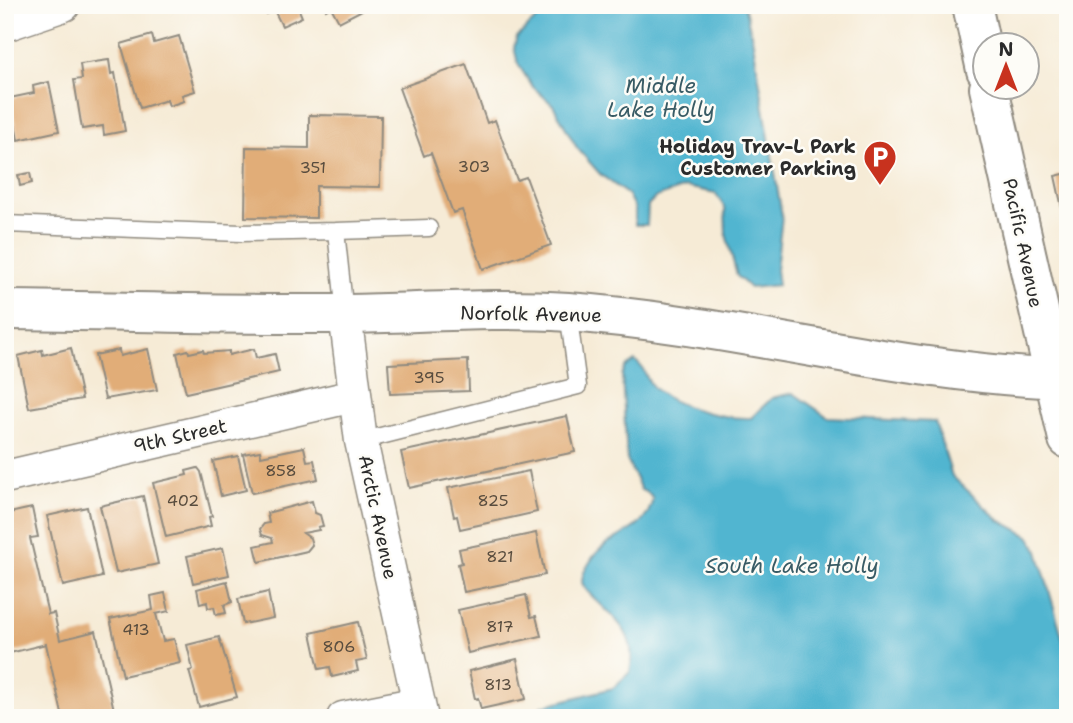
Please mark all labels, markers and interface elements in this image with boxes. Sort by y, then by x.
north arrow [972,32,1042,102]
text: N [998,37,1014,62]
water label: Middle Lake Holly [607,72,715,124]
place label: Holiday Trav-L Park Customer Parking [659,134,856,181]
parking icon: Holiday Trav-L Park Customer Parking [861,138,899,187]
house number: 303 [458,156,490,177]
house number: 351 [300,157,326,178]
street label: Pacific Avenue [997,176,1049,310]
street label: Norfolk Avenue [460,300,602,328]
house number: 395 [413,367,445,388]
street label: 9th Street [131,413,229,459]
street label: Arctic Avenue [353,453,403,581]
house number: 858 [265,460,297,481]
house number: 402 [167,490,199,511]
house number: 825 [478,490,508,511]
house number: 821 [486,546,514,567]
water label: South Lake Holly [705,552,879,580]
house number: 817 [486,616,514,637]
house number: 413 [122,619,150,640]
house number: 806 [323,636,355,657]
house number: 813 [484,674,512,695]

